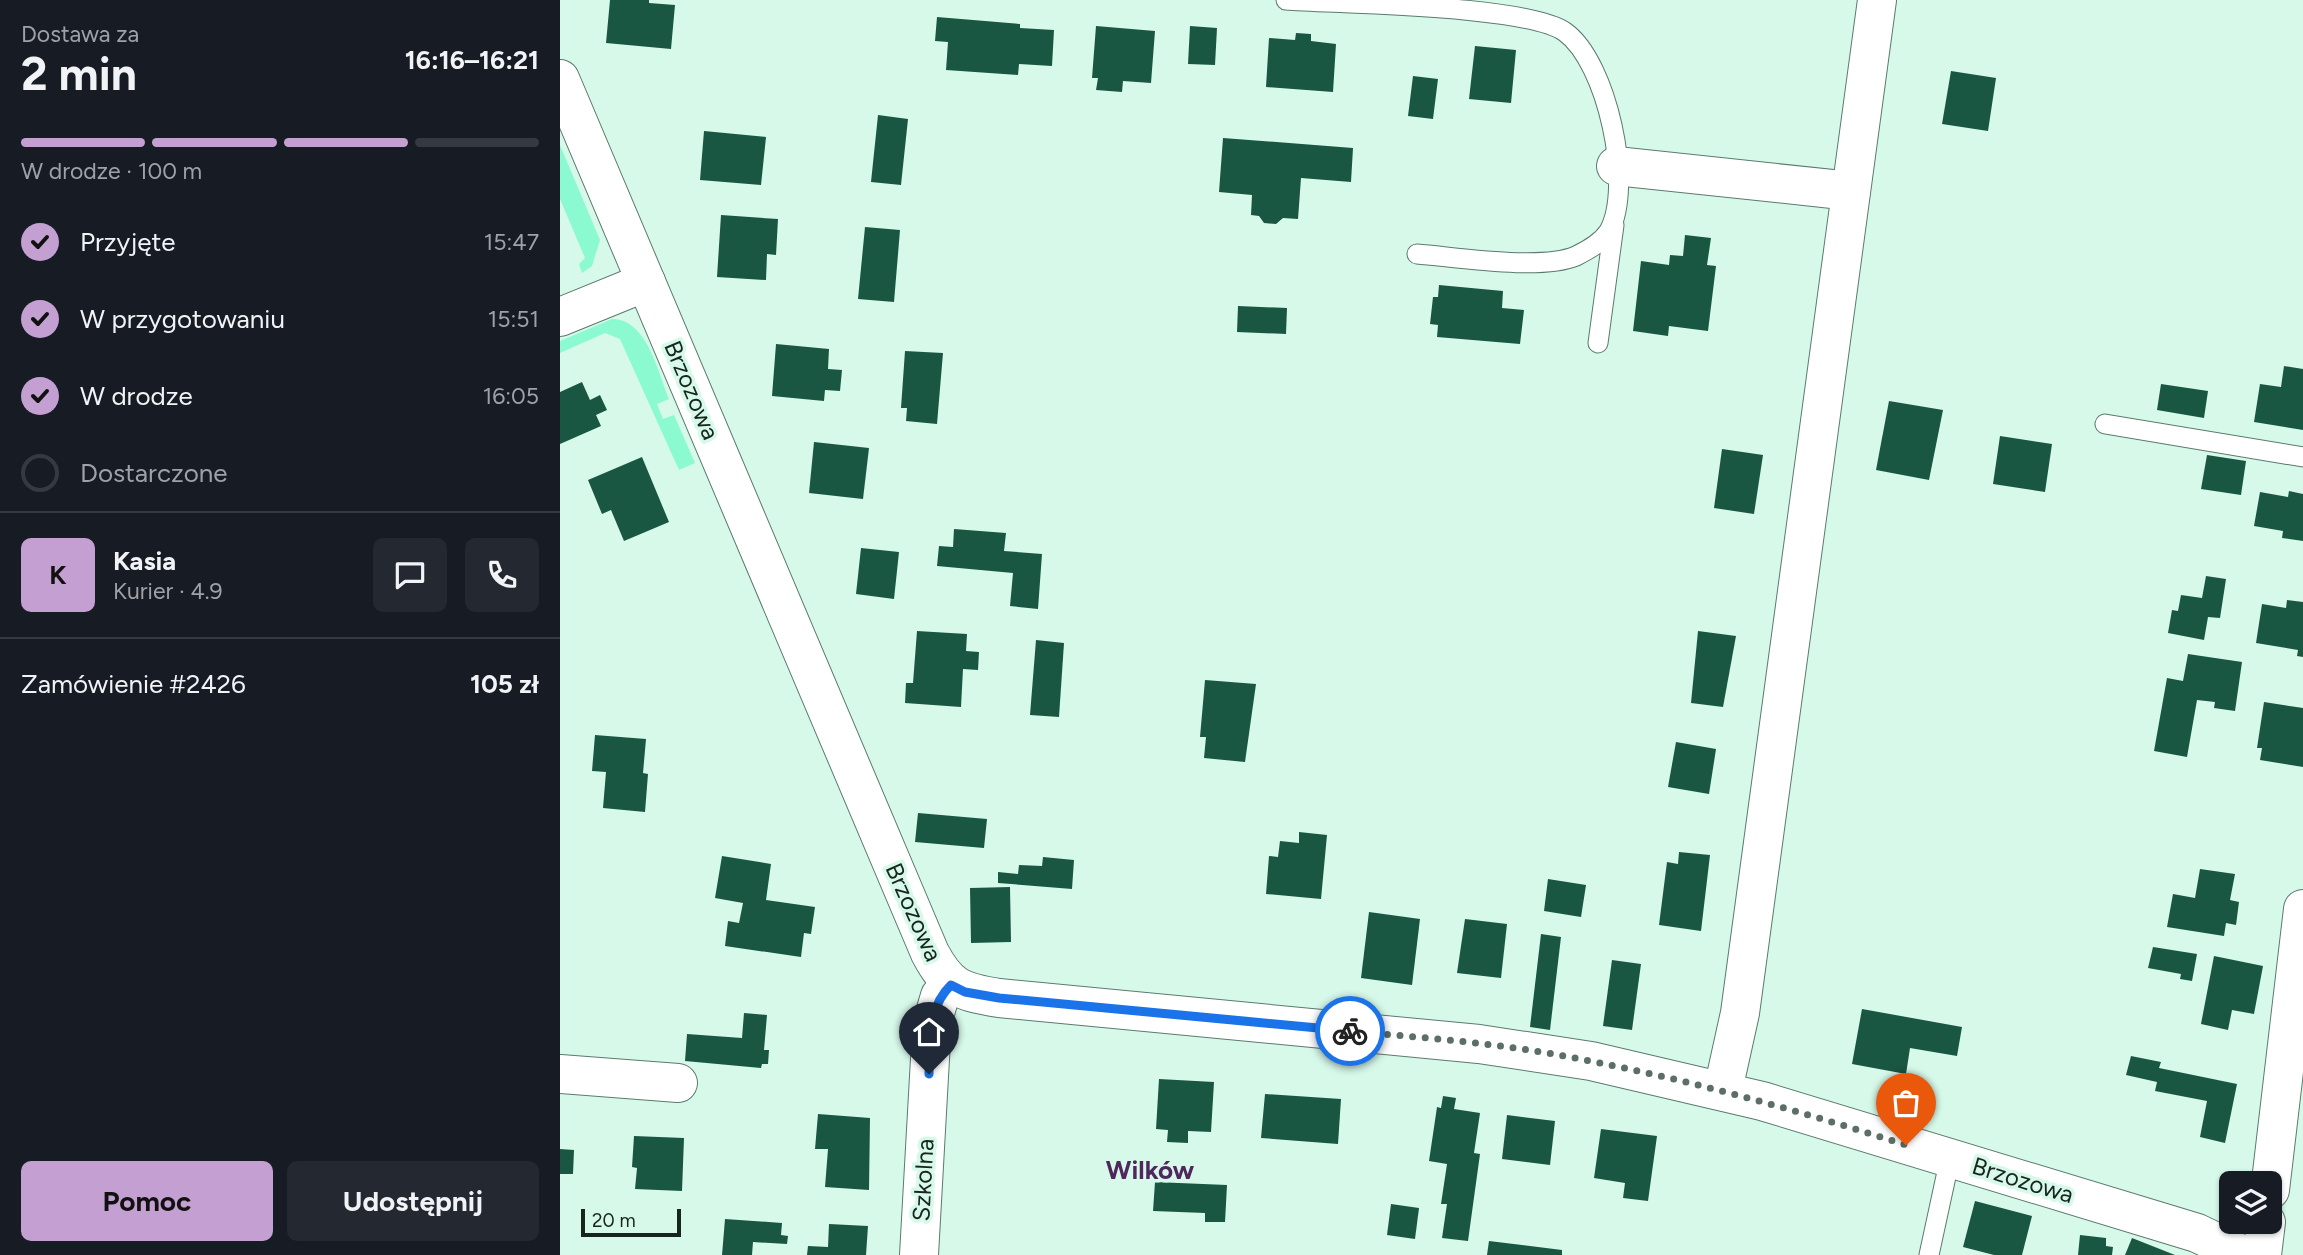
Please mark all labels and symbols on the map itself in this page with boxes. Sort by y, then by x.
street label: Brzozowa [658,336,726,444]
street label: Brzozowa [879,858,949,966]
courier [1315,996,1385,1066]
pin [899,1002,959,1074]
pin [1876,1073,1936,1145]
street label: Szkolna [906,1138,940,1222]
street label: Brzozowa [1969,1151,2077,1209]
district label: Wilków [1106,1154,1194,1186]
scale bar [581,1206,681,1238]

